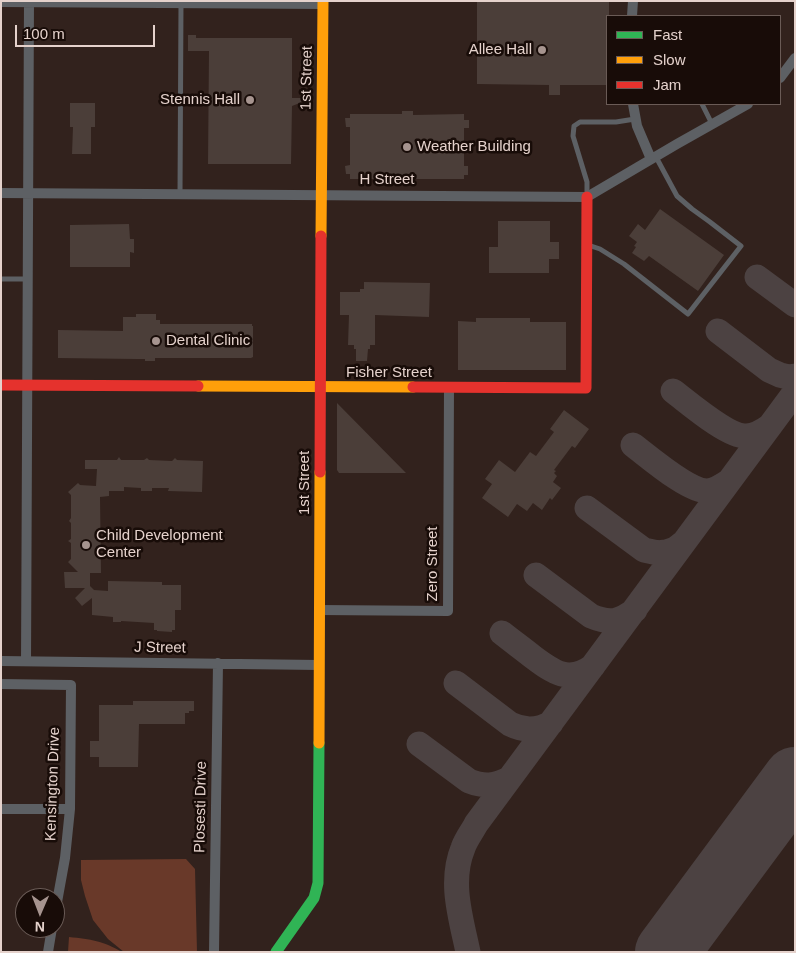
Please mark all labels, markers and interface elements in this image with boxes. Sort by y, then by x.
scale bar [18,15,158,47]
legend [606,15,781,105]
text: 100 m [23,25,65,42]
text: Fast [653,26,682,43]
place label: Allee Hall [469,41,532,59]
marker: Allee Hall [536,44,548,56]
street label: 1st Street [297,46,317,110]
text: Slow [653,51,686,68]
text: Jam [653,76,681,93]
place label: Stennis Hall [160,91,240,109]
marker: Stennis Hall [244,94,256,106]
place label: Weather Building [417,138,531,156]
marker: Weather Building [401,141,413,153]
street label: H Street [359,171,415,189]
place label: Dental Clinic [166,332,250,350]
marker: Dental Clinic [150,335,162,347]
street label: Fisher Street [346,364,432,382]
street label: 1st Street [296,451,314,515]
street label: Zero Street [424,526,442,602]
place label: Child Development Center [96,527,223,562]
marker: Child Development Center [80,539,92,551]
street label: J Street [134,639,186,657]
street label: Kensington Drive [42,727,64,841]
street label: Plosesti Drive [191,761,211,853]
north arrow [15,888,65,938]
text: N [35,919,45,935]

